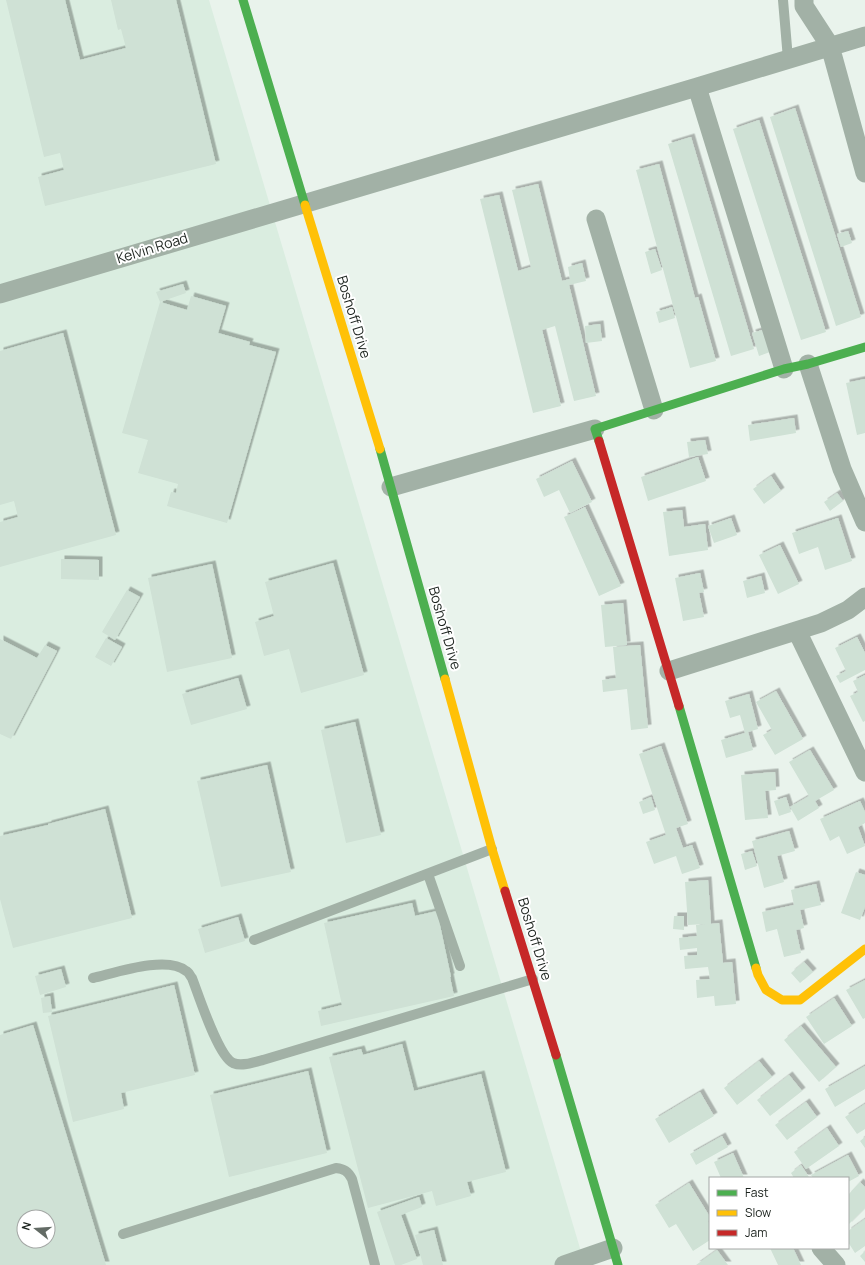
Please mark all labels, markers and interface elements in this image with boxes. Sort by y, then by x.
street label: Kelvin Road [114,228,190,267]
street label: Boshoff Drive [333,273,376,361]
street label: Boshoff Drive [425,584,466,672]
street label: Boshoff Drive [514,895,557,983]
legend [709,1177,849,1249]
text: Fast [745,1184,769,1201]
text: Slow [745,1204,771,1221]
north arrow [16,1209,56,1249]
text: N [18,1220,34,1232]
text: Jam [745,1224,767,1241]

